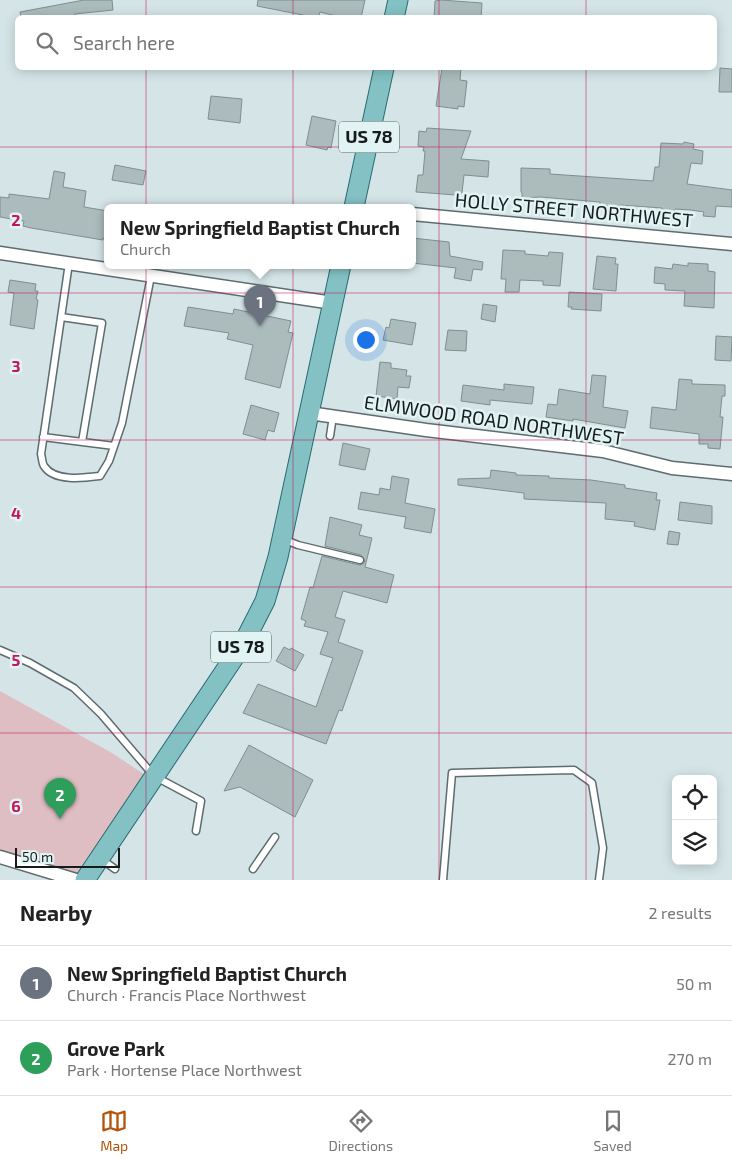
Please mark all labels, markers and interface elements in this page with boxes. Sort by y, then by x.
search box [15,15,717,70]
icon: search [33,29,61,57]
text: Search here [73,31,175,54]
road number: US 78 [339,121,399,152]
street label: HOLLY STREET NORTHWEST [454,188,694,231]
popup [104,204,416,269]
text: 2 [11,210,21,229]
text: New Springfield Baptist Church [120,216,400,239]
text: Church [120,239,171,258]
pin: 1 [244,285,276,326]
your location [353,327,379,353]
text: 3 [11,356,21,375]
street label: ELMWOOD ROAD NORTHWEST [363,390,625,449]
text: 4 [11,503,21,522]
road number: US 78 [211,632,271,662]
text: 5 [12,650,21,669]
map controls [672,775,717,865]
button: locate [672,775,717,820]
pin: 2 [44,778,76,819]
text: 6 [11,796,21,815]
button: layers [672,820,717,865]
scale bar [15,845,120,868]
text: 50 m [22,848,53,865]
text: Nearby [20,900,92,925]
text: 2 results [649,903,712,922]
text: New Springfield Baptist Church [67,962,347,985]
text: 1 [33,974,39,993]
text: 50 m [676,974,712,993]
text: Church · Francis Place Northwest [67,985,306,1004]
text: Grove Park [67,1037,165,1060]
text: 2 [31,1049,41,1068]
text: 270 m [668,1049,712,1068]
text: Park · Hortense Place Northwest [67,1060,302,1079]
tab: Map [100,1107,128,1154]
tab: Directions [329,1107,393,1154]
tab: Saved [593,1107,632,1154]

